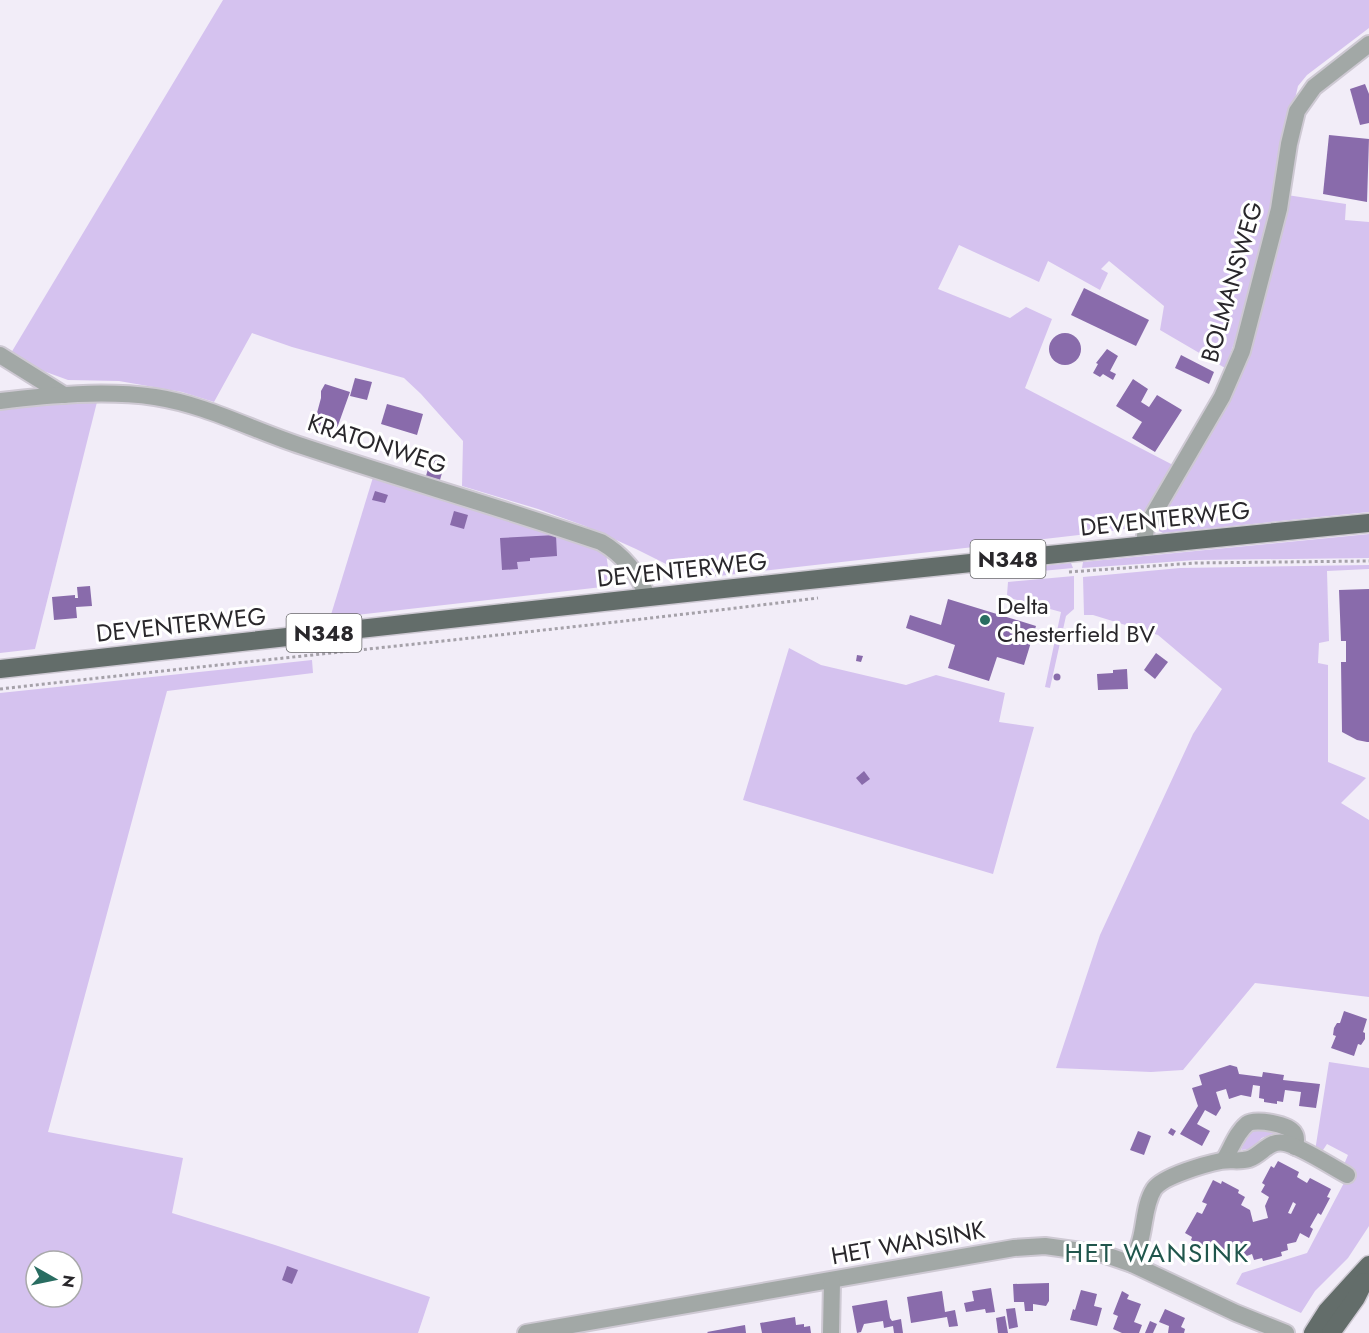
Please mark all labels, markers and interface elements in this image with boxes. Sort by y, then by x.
street label: BOLMANSWEG [1192,197,1271,366]
street label: KRATONWEG [303,405,451,482]
street label: DEVENTERWEG [1078,492,1252,545]
road number: N348 [970,540,1046,578]
street label: DEVENTERWEG [595,543,769,596]
place label: Delta Chesterfield BV [997,588,1155,651]
street label: DEVENTERWEG [94,598,268,651]
marker: Delta Chesterfield BV [978,613,992,627]
road number: N348 [286,614,362,652]
street label: HET WANSINK [828,1212,988,1273]
district label: HET WANSINK [1064,1234,1250,1272]
north arrow [24,1249,84,1309]
text: N [56,1273,81,1289]

